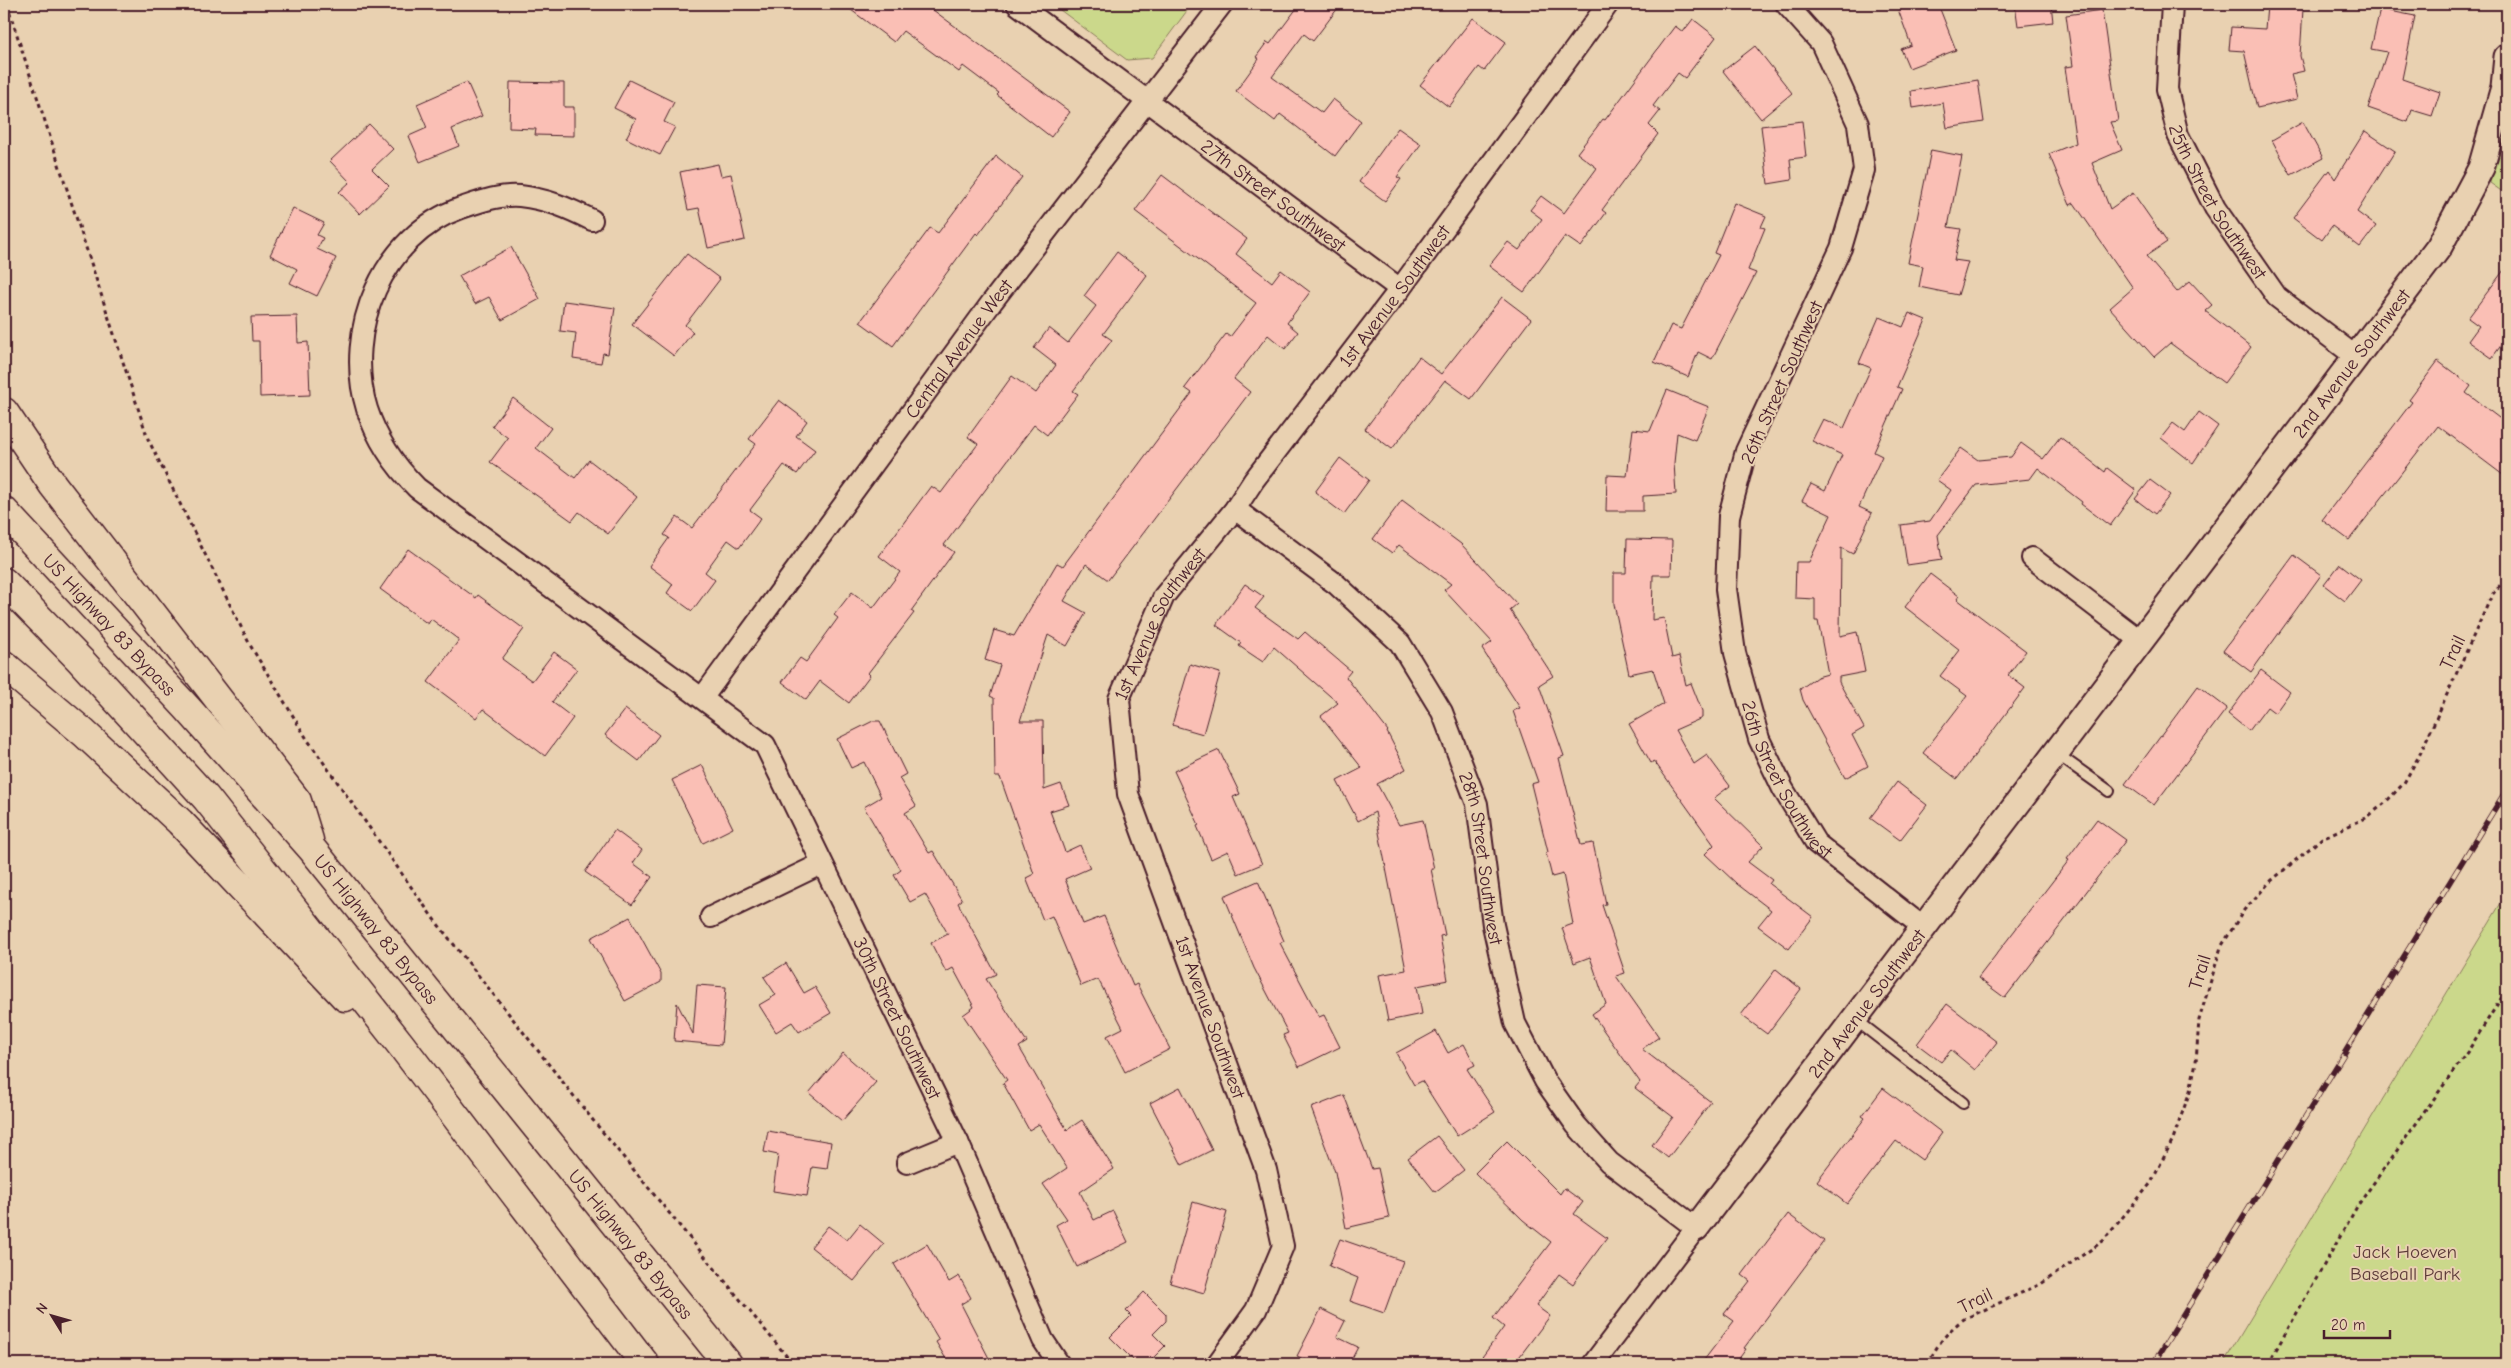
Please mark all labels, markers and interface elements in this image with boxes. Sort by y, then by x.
street label: 25th Street Southwest [2164,123,2271,284]
street label: 27th Street Southwest [1196,135,1350,257]
street label: 1st Avenue Southwest [1335,220,1455,371]
street label: Central Avenue West [901,275,1018,423]
street label: 2nd Avenue Southwest [2288,284,2416,442]
street label: 26th Street Southwest [1736,297,1828,467]
street label: 1st Avenue Southwest [1110,543,1211,703]
street label: US Highway 83 Bypass [37,550,180,701]
street label: Trail [2435,632,2470,673]
street label: 26th Street Southwest [1737,698,1837,864]
street label: 28th Street Southwest [1454,769,1507,947]
street label: US Highway 83 Bypass [309,850,443,1009]
street label: 2nd Avenue Southwest [1804,925,1931,1083]
street label: 1st Avenue Southwest [1170,933,1250,1102]
street label: 30th Street Southwest [848,934,946,1103]
street label: Trail [2184,952,2216,992]
street label: US Highway 83 Bypass [563,1165,697,1324]
park label: Jack Hoeven Baseball Park [2350,1241,2461,1285]
street label: Trail [1955,1283,1996,1319]
north arrow [28,1290,78,1340]
text: N [32,1300,52,1317]
scale bar [2324,1308,2390,1340]
text: 20 m [2331,1316,2365,1334]

